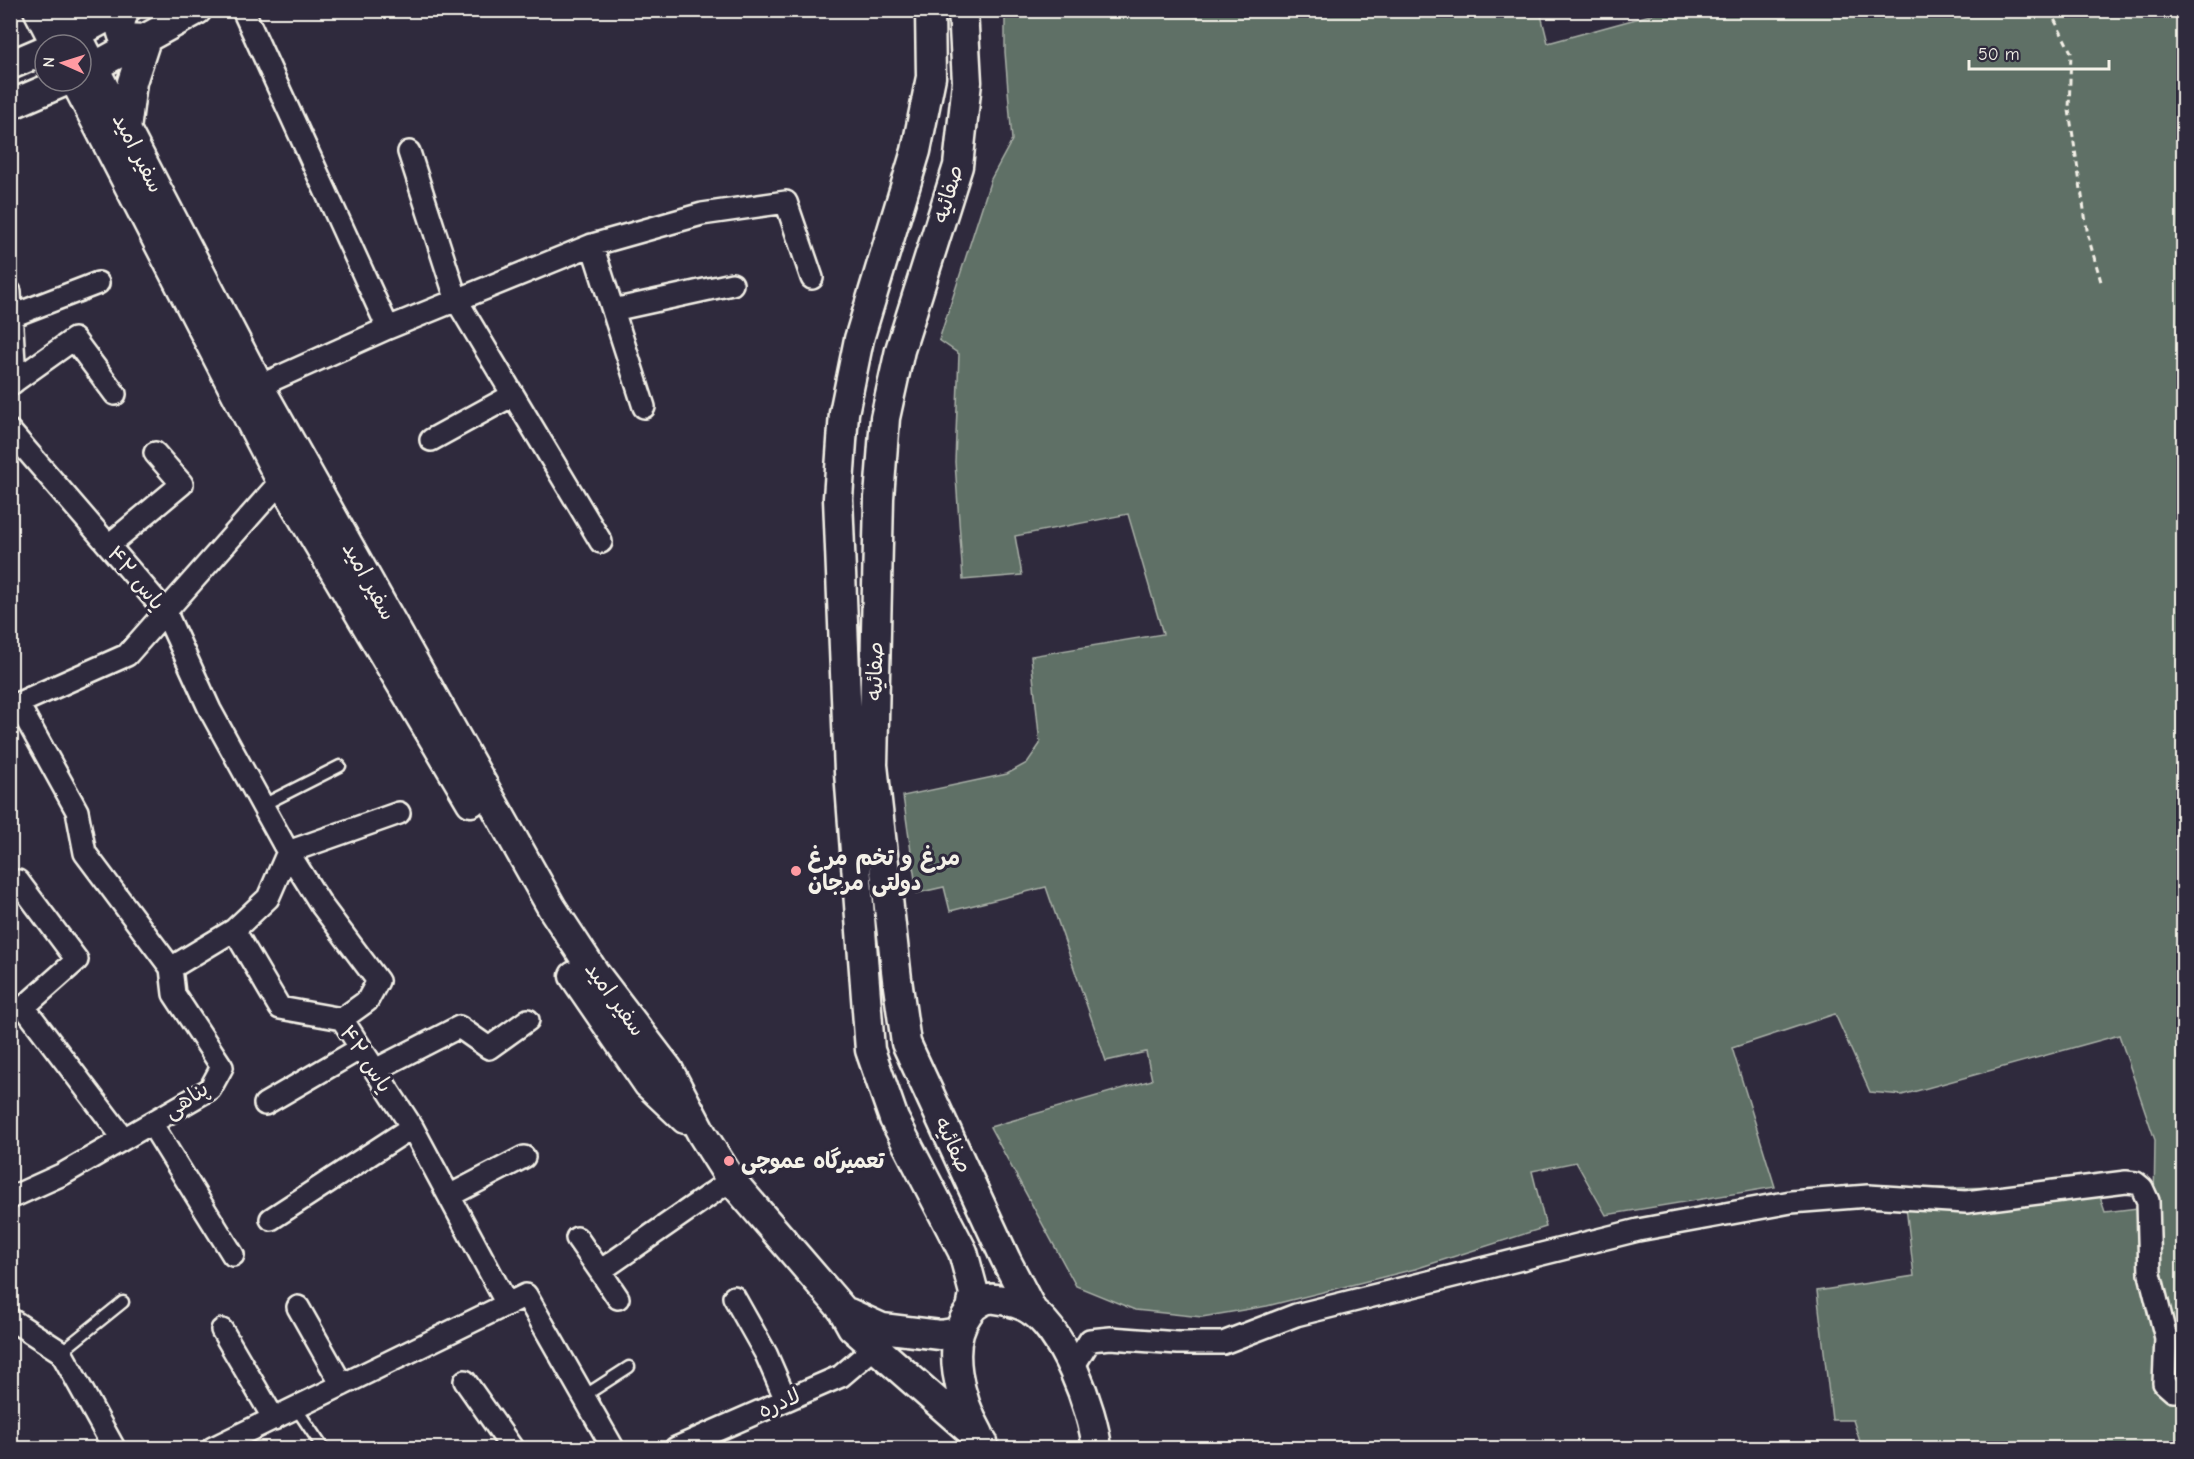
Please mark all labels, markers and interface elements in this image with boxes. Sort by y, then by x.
north arrow [33,33,93,93]
scale bar [1969,33,2108,71]
text: 50 m [1978,44,2020,65]
text: N [40,57,58,68]
street label: سفیر امید [107,109,169,197]
street label: صفائیه [927,162,969,226]
street label: سفیر امید [337,537,401,625]
street label: یاس ۴۲ [102,541,170,615]
street label: صفائیه [861,641,889,701]
place label: مرغ و تخم مرغ دولتی مرجان [808,845,960,897]
marker: مرغ و تخم مرغ دولتی مرجان [789,864,803,878]
street label: سفیر امید [579,957,651,1041]
street label: یاس ۴۲ [334,1020,398,1098]
street label: پناهی [159,1076,214,1125]
street label: صفائیه [929,1113,977,1177]
place label: تعمیرگاه عموچی [741,1147,885,1175]
marker: تعمیرگاه عموچی [722,1154,736,1168]
street label: لادره [754,1382,804,1424]

